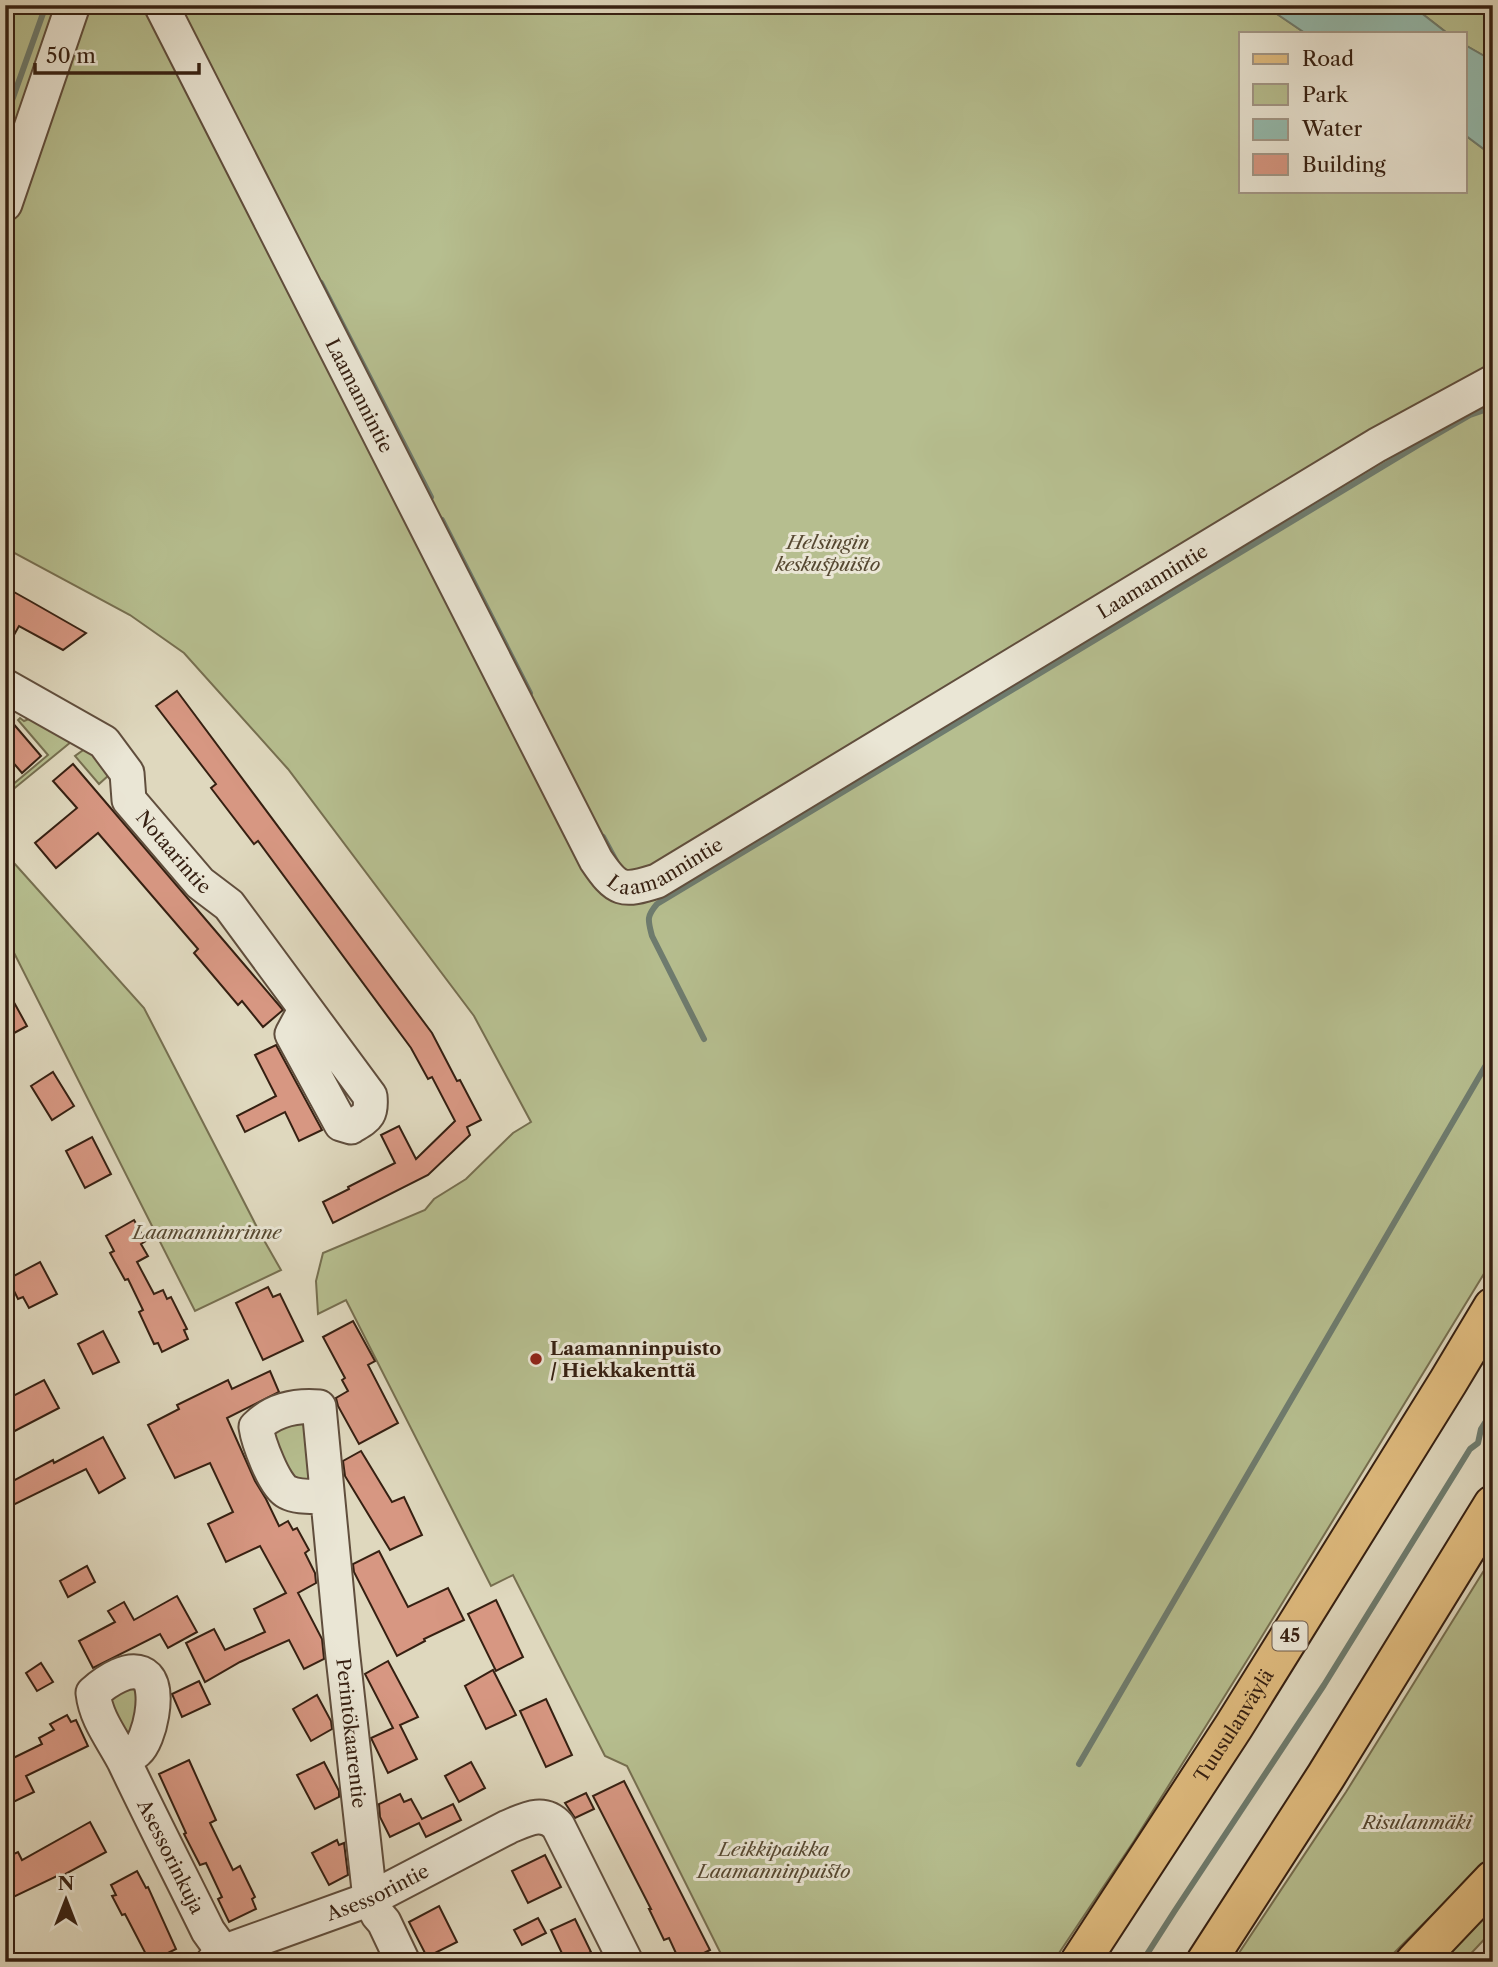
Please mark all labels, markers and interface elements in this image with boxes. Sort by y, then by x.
scale bar [35,32,200,76]
legend [1239,32,1466,192]
text: 50 m [46,43,96,68]
text: Road [1302,46,1354,71]
text: Park [1302,82,1348,107]
text: Water [1301,116,1362,141]
text: Building [1302,152,1387,177]
street label: Laamannintie [321,335,398,456]
park label: Helsingin keskuspuisto [775,531,880,576]
street label: Laamannintie [1093,539,1212,624]
street label: Notaarintie [131,806,215,899]
street label: Laamannintie [603,833,727,900]
park label: Laamanninrinne [131,1221,282,1244]
place label: Laamanninpuisto / Hiekkakenttä [550,1337,721,1382]
marker: Laamanninpuisto / Hiekkakenttä [528,1351,544,1367]
road number: 45 [1272,1622,1308,1651]
street label: Perintökaarentie [331,1657,371,1809]
street label: Tuusulanväylä [1189,1665,1279,1787]
street label: Asessorinkuja [132,1795,209,1918]
park label: Risulanmäki [1360,1811,1473,1834]
park label: Leikkipaikka Laamanninpuisto [695,1838,851,1883]
street label: Asessorintie [323,1859,433,1926]
north arrow [32,1866,102,1936]
text: N [58,1872,74,1895]

